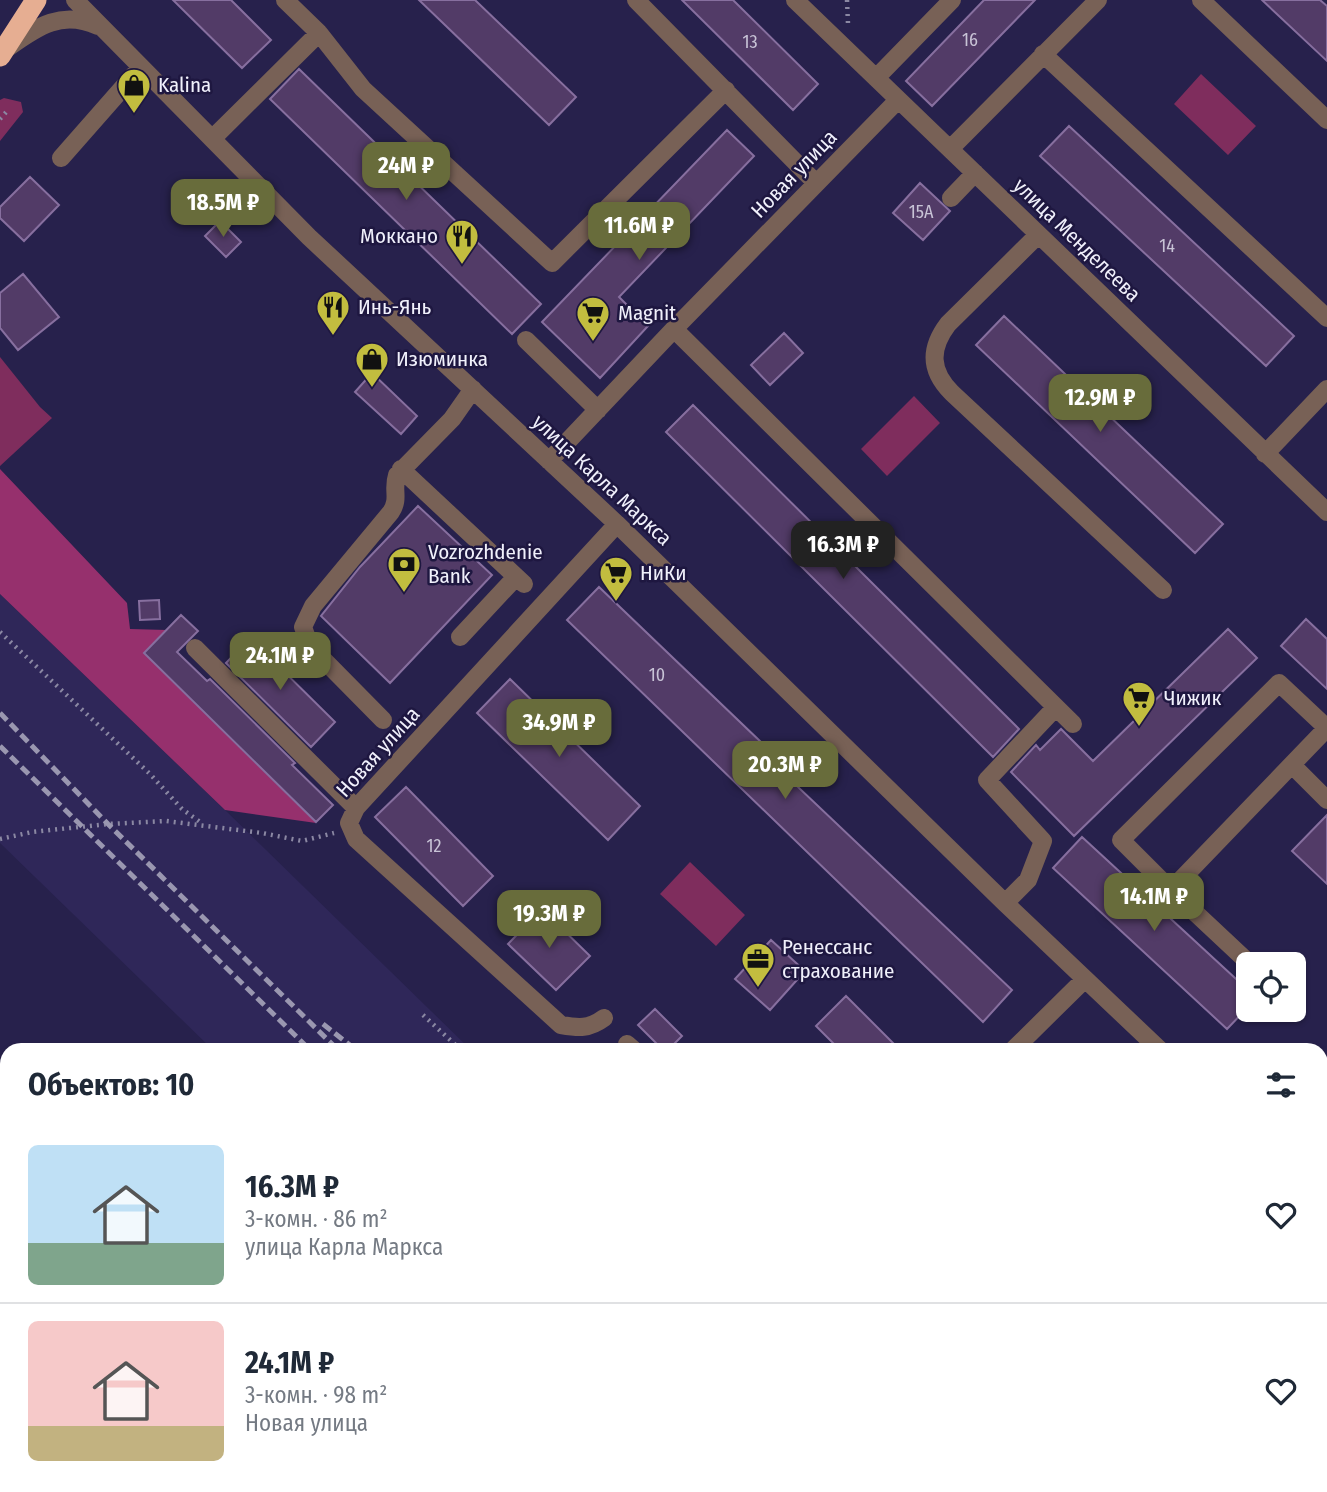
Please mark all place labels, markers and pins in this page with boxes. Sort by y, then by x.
shop icon: Kalina [115,66,153,115]
place label: Kalina [158,72,211,98]
pin: 24M ₽ [357,142,455,202]
pin: 18.5M ₽ [158,180,288,239]
pin: 11.6M ₽ [574,202,704,262]
restaurant icon: Моккано [443,217,481,266]
place label: Моккано [360,223,438,249]
restaurant icon: Инь-Янь [314,288,352,337]
place label: Инь-Янь [358,294,432,320]
supermarket icon: Magnit [574,294,612,343]
place label: Magnit [618,300,676,326]
shop icon: Изюминка [353,340,391,389]
place label: Изюминка [396,346,488,372]
pin: 12.9M ₽ [1035,374,1165,434]
pin: 16.3M ₽ [778,522,908,581]
place label: Vozrozhdenie Bank [428,539,543,589]
bank icon: Vozrozhdenie Bank [385,545,423,594]
supermarket icon: НиКи [597,554,635,603]
place label: НиКи [640,560,687,586]
pin: 24.1M ₽ [215,632,345,692]
supermarket icon: Чижик [1120,679,1158,728]
place label: Чижик [1164,685,1222,711]
pin: 34.9M ₽ [494,700,624,759]
pin: 20.3M ₽ [720,742,850,801]
pin: 14.1M ₽ [1089,874,1219,933]
pin: 19.3M ₽ [484,890,614,950]
place label: Ренессанс страхование [782,934,894,984]
office icon: Ренессанс страхование [739,940,777,989]

